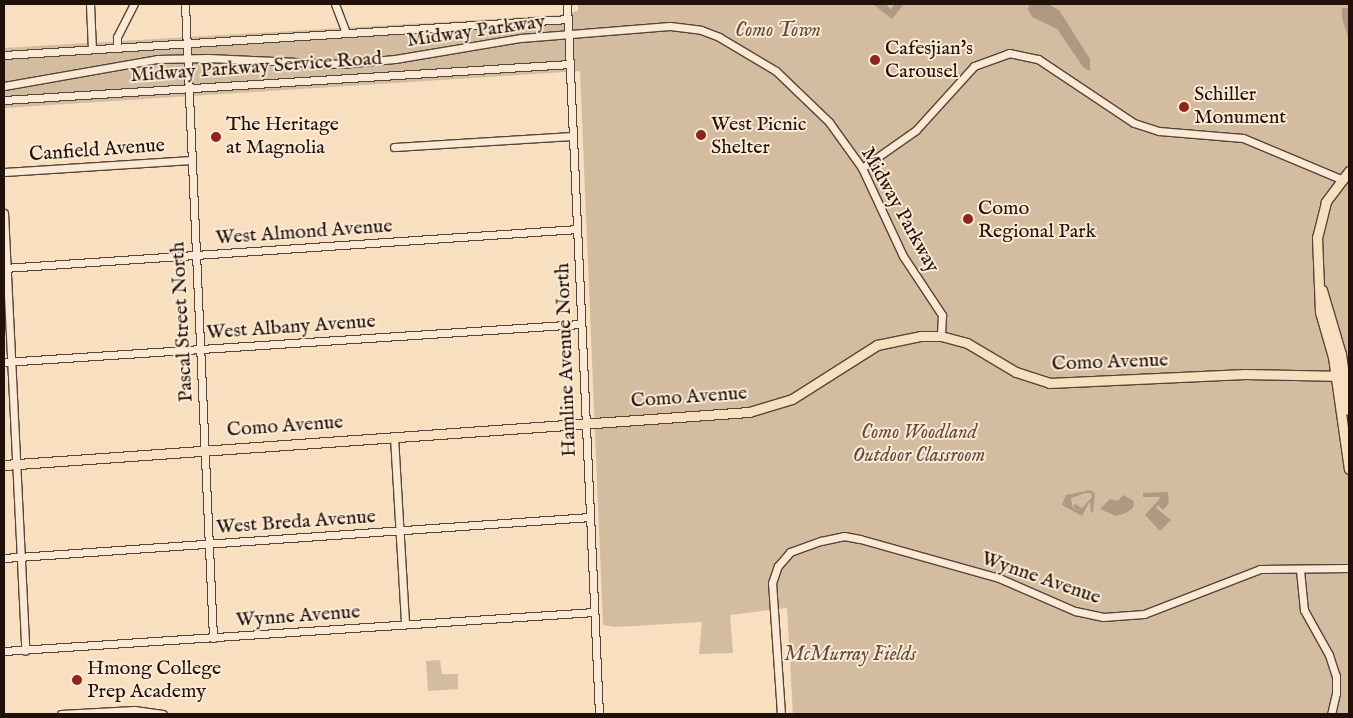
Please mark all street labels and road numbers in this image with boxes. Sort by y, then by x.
street label: Midway Parkway [405,9,547,53]
street label: Midway Parkway Service Road [129,46,383,88]
street label: Canfield Avenue [28,133,166,167]
street label: Midway Parkway [856,143,944,277]
street label: West Almond Avenue [215,214,393,250]
street label: Pascal Street North [166,241,198,403]
street label: Hamline Avenue North [551,263,581,457]
street label: West Albany Avenue [206,309,376,345]
street label: Como Avenue [1051,348,1169,376]
street label: Como Avenue [630,381,748,413]
street label: Como Avenue [226,410,344,442]
street label: West Breda Avenue [215,504,377,540]
street label: Wynne Avenue [978,546,1104,610]
street label: Wynne Avenue [235,600,361,632]

